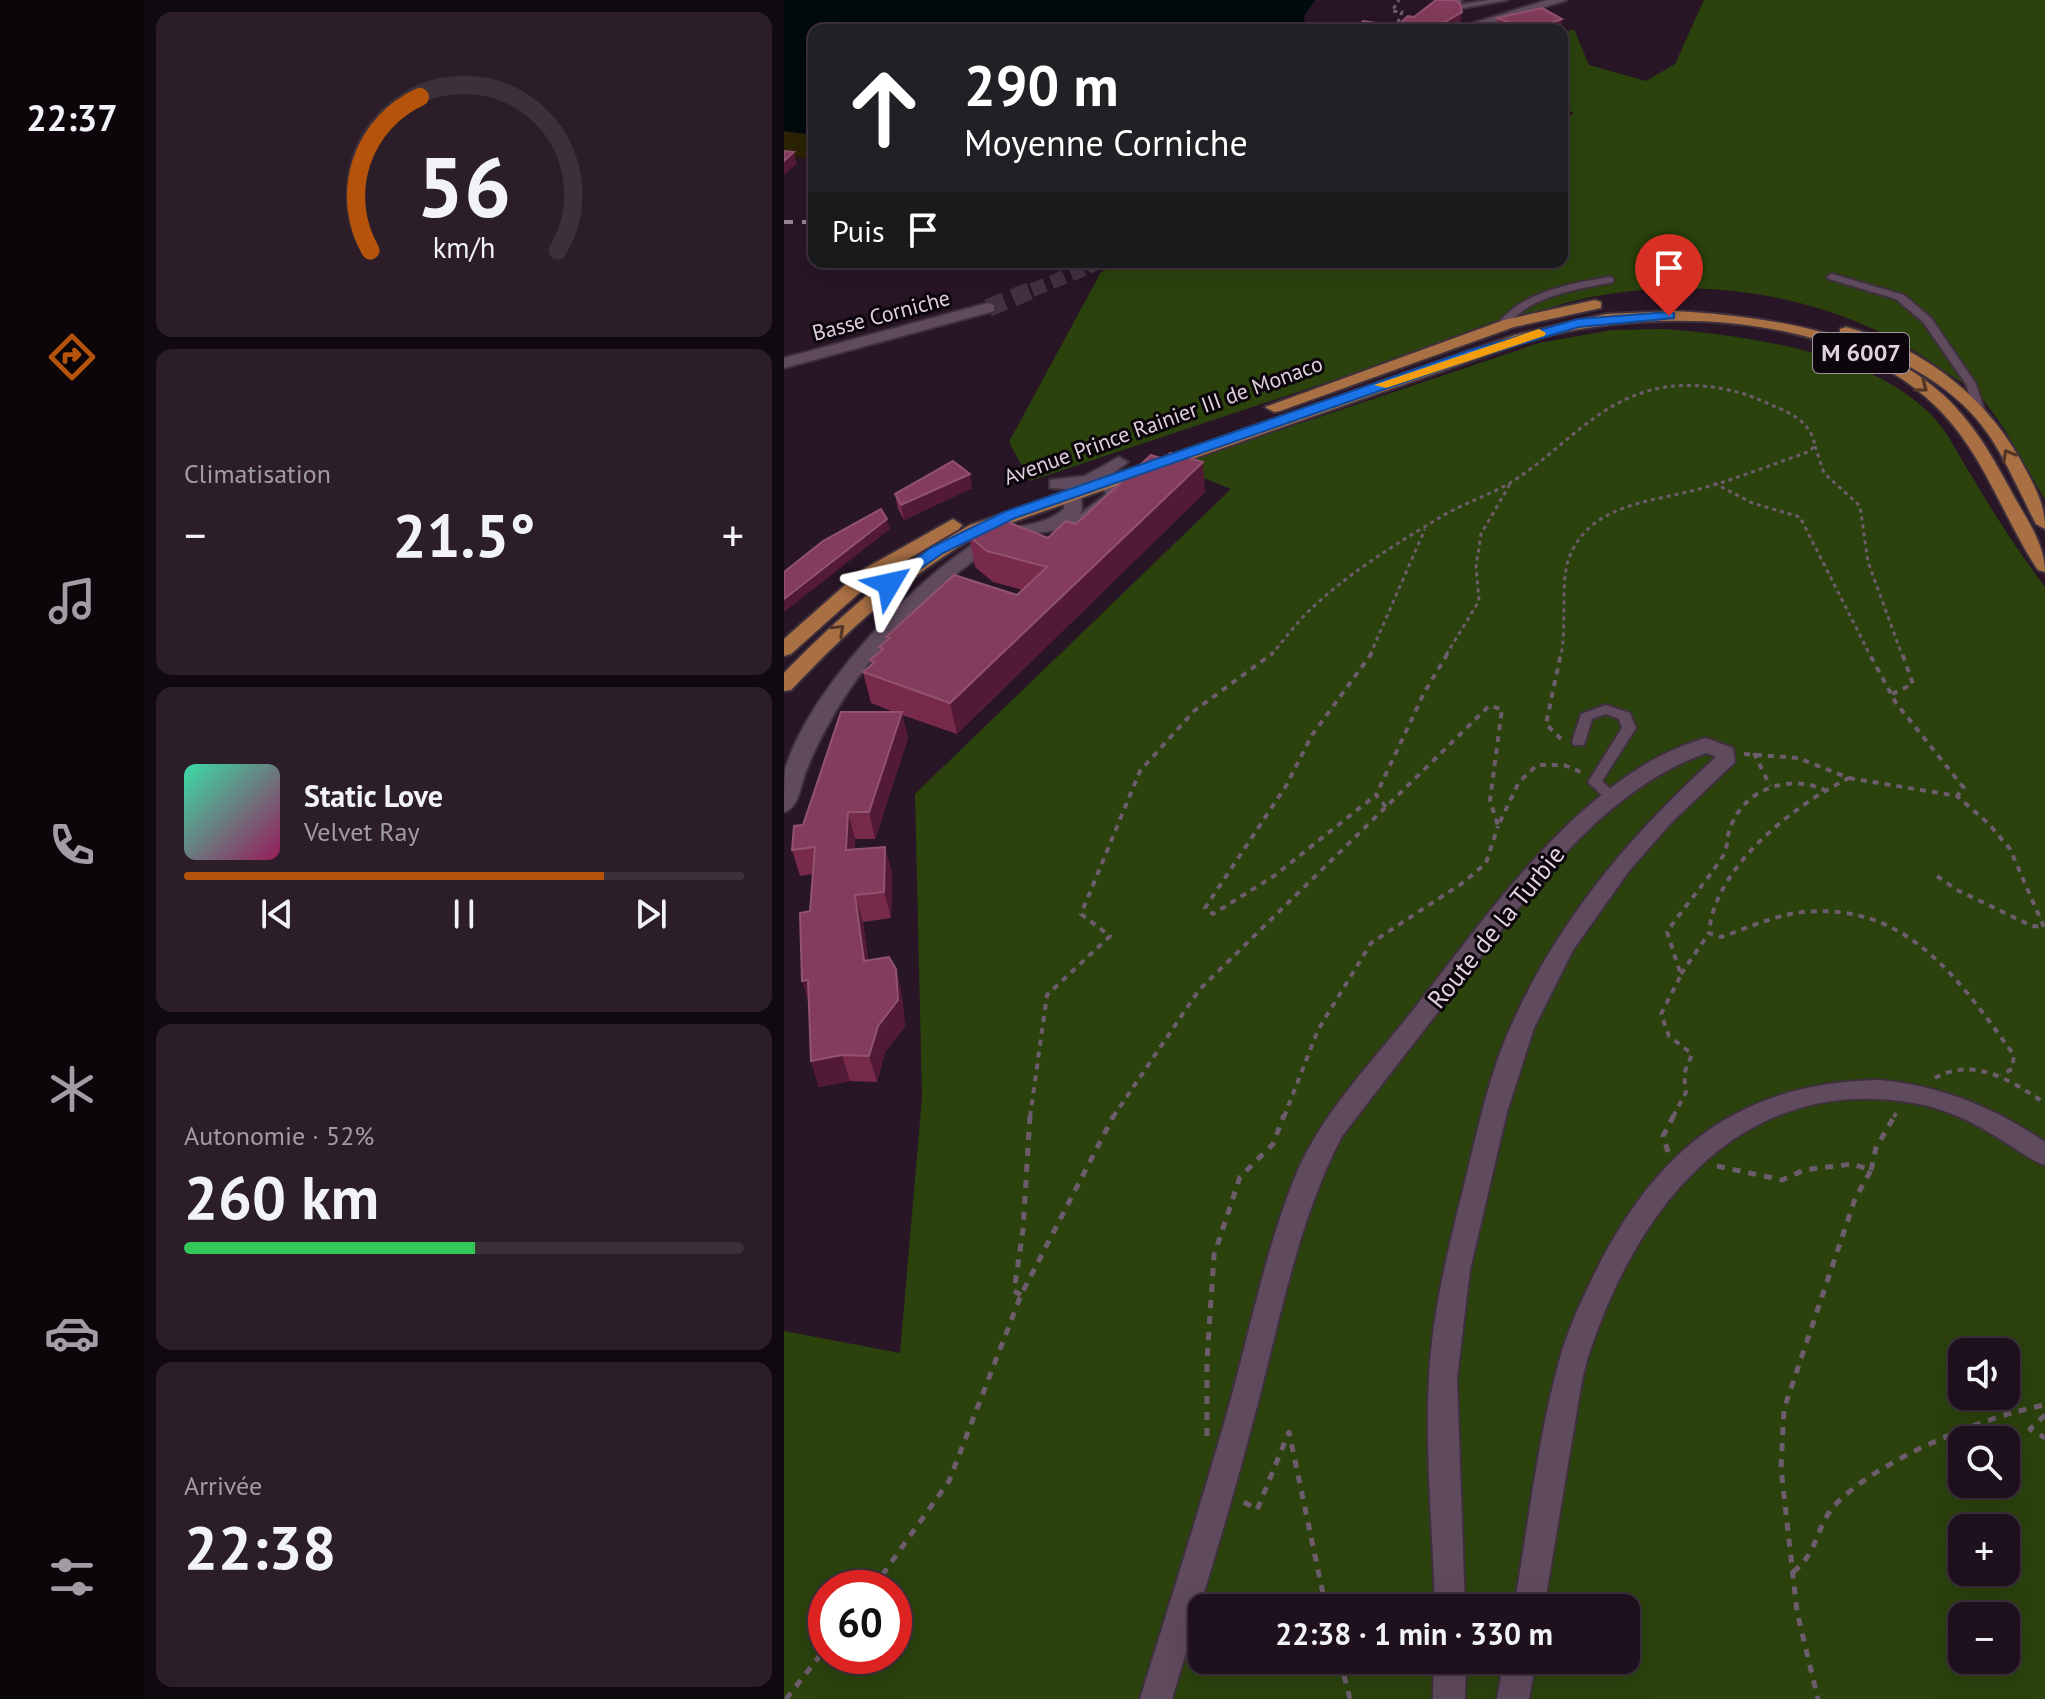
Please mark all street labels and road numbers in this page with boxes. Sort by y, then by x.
street label: Basse Corniche [809,283,953,347]
road number: M 6007 [1813,333,1909,373]
street label: Avenue Prince Rainier III de Monaco [1000,349,1326,491]
street label: Route de la Turbie [1420,838,1571,1015]

